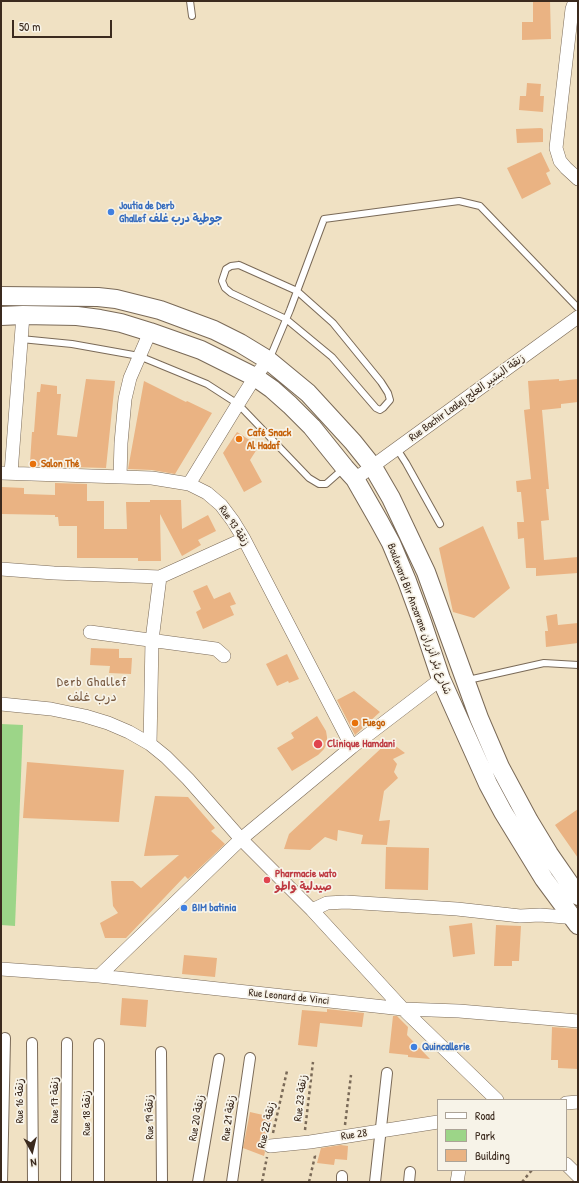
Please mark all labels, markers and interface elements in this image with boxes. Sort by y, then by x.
scale bar [14,12,114,38]
text: 50 m [19,18,40,35]
place label: Joutia de Derb Ghallef جوطية درب غلف [119,199,222,225]
marker: Joutia de Derb Ghallef جوطية درب غلف [106,207,116,217]
street label: Rue Bachir Laalej زنقة البشير العلج [407,352,527,444]
place label: Café Snack Al Hadaf [247,426,291,452]
marker: Café Snack Al Hadaf [234,434,244,444]
place label: Salon Thé [41,457,79,471]
marker: Salon Thé [28,459,38,469]
street label: Rue 93 زنقة [216,503,252,549]
street label: Boulevard Bir Anzarane شارع بئر أنزران [384,542,454,696]
district label: Derb Ghallef درب غلف [58,675,126,706]
place label: Fuego [363,716,385,730]
marker: Fuego [350,718,360,728]
place label: Clinique Hamdani [327,737,395,751]
marker: Clinique Hamdani [312,738,324,750]
place label: Pharmacie wato صيدلية واطو [275,867,337,893]
marker: Pharmacie wato صيدلية واطو [262,875,272,885]
place label: BIM batinia [192,901,236,915]
marker: BIM batinia [179,903,189,913]
street label: Rue Leonard de Vinci [248,986,330,1008]
place label: Quincallerie [422,1040,470,1054]
marker: Quincallerie [409,1042,419,1052]
street label: Rue 23 زنقة [292,1074,310,1122]
street label: Rue 17 زنقة [48,1077,62,1123]
street label: Rue 16 زنقة [13,1078,27,1124]
street label: Rue 18 زنقة [80,1090,94,1136]
street label: Rue 19 زنقة [143,1094,157,1140]
street label: Rue 20 زنقة [186,1094,208,1142]
street label: Rue 21 زنقة [219,1094,239,1142]
legend [437,1099,567,1171]
street label: Rue 22 زنقة [255,1101,279,1149]
text: Road [475,1107,495,1124]
street label: Rue 28 [340,1127,368,1143]
text: Park [475,1127,495,1144]
north arrow [12,1131,52,1171]
text: Building [475,1147,510,1164]
text: N [30,1156,38,1170]

